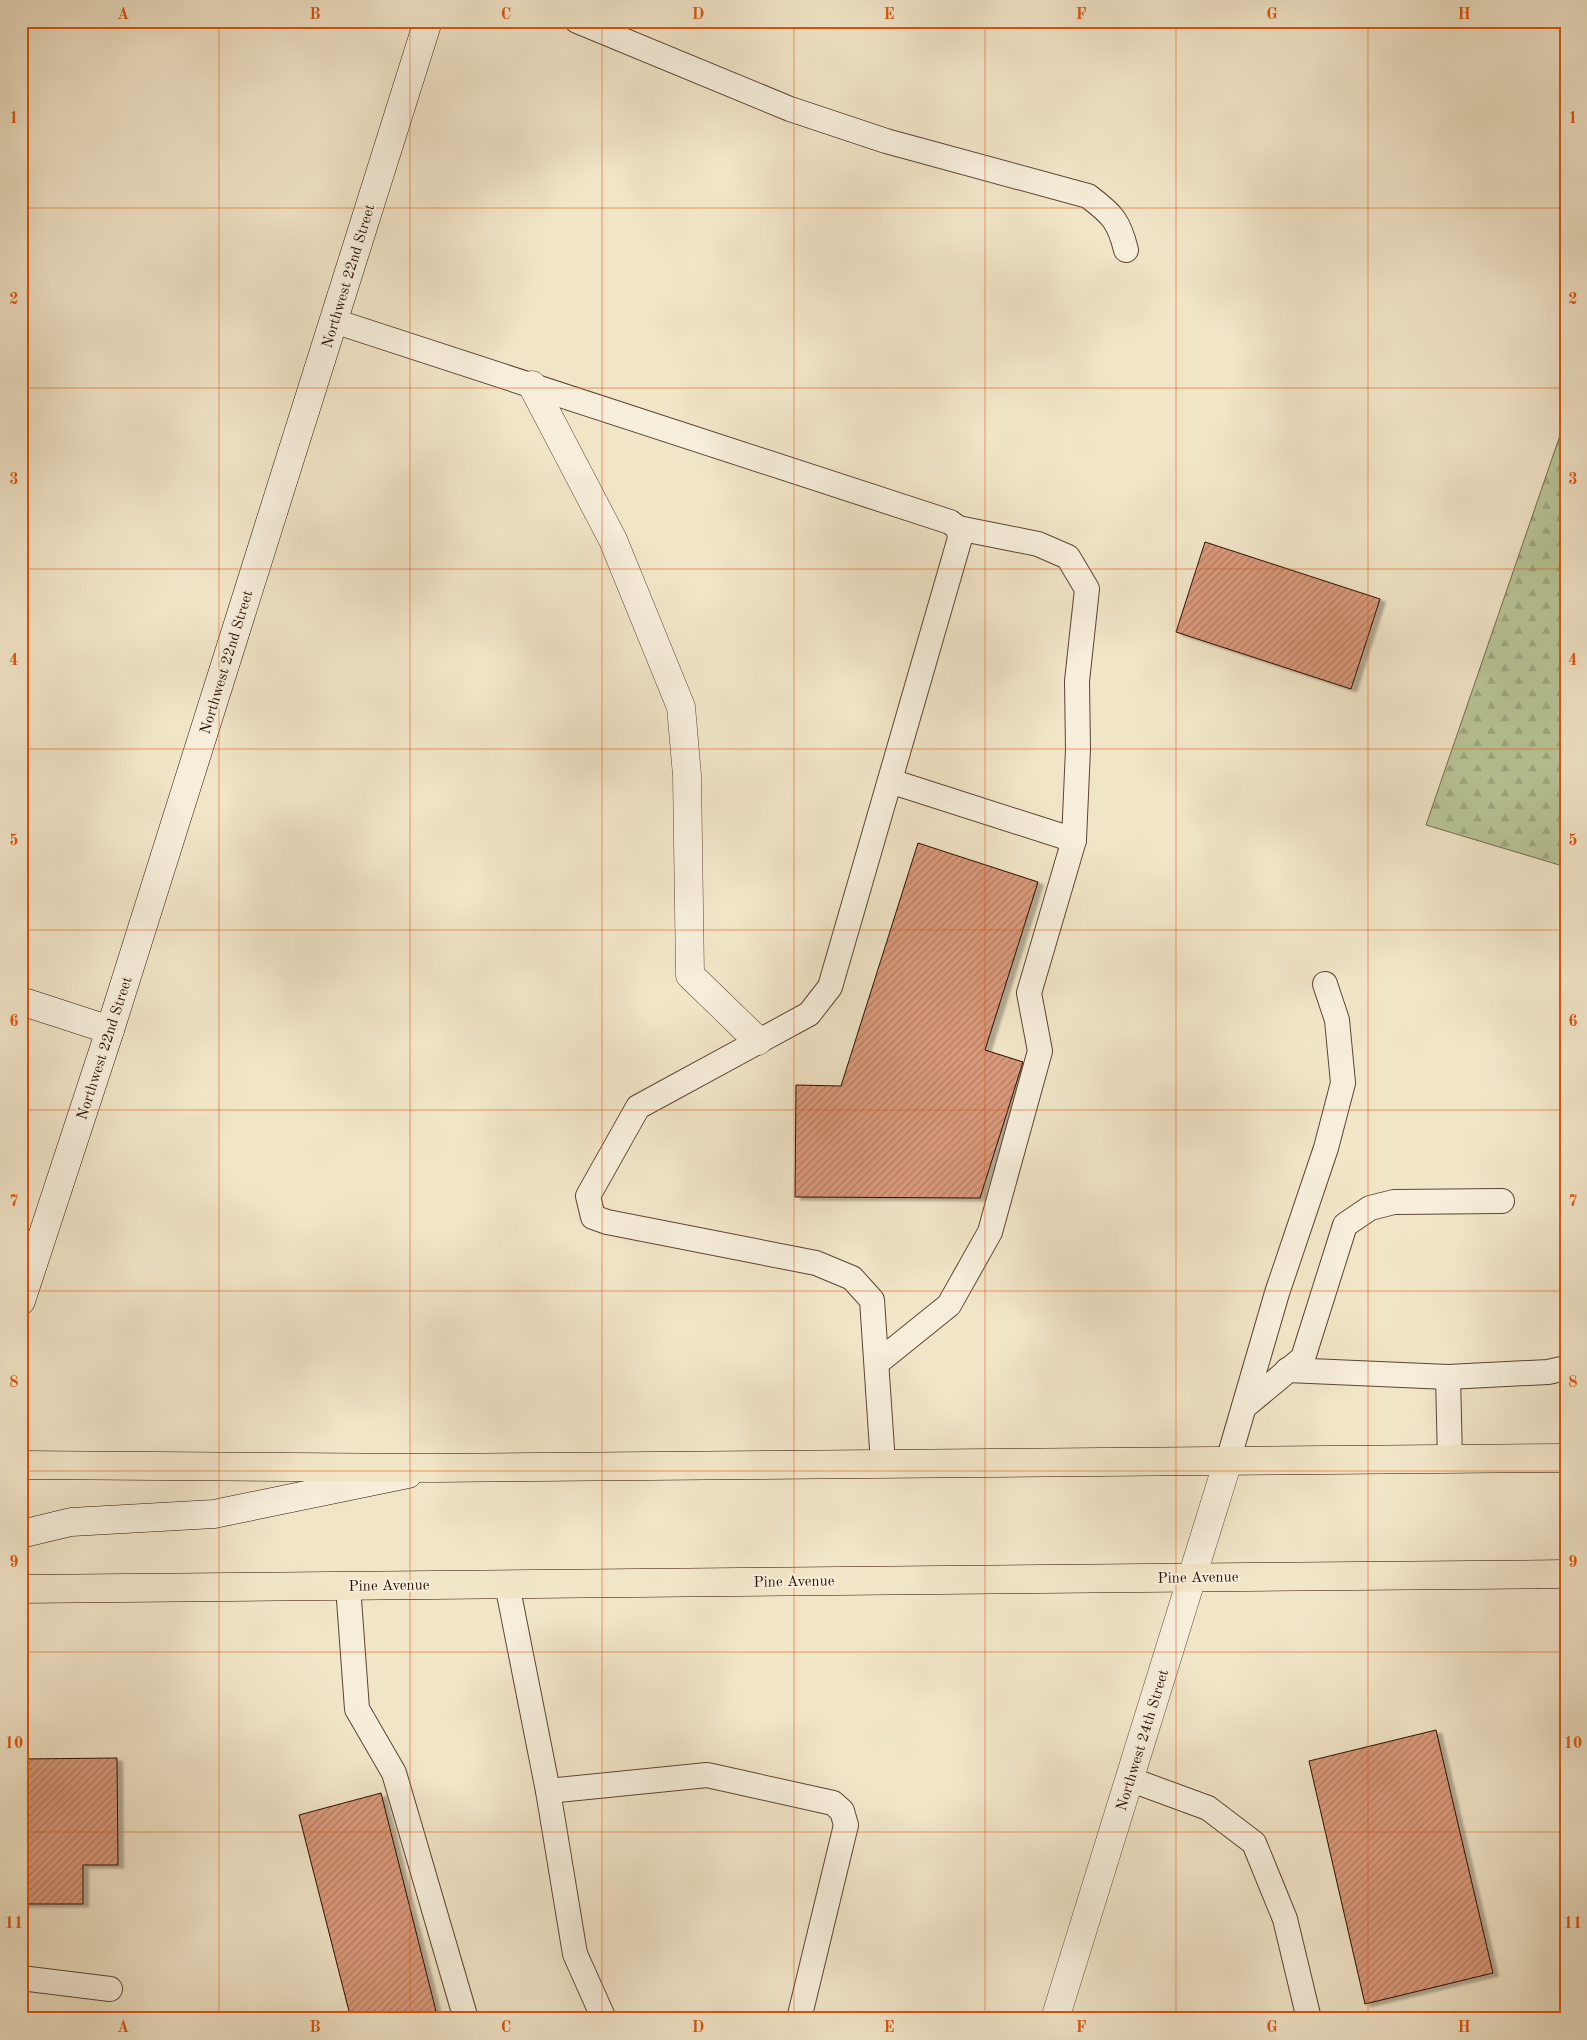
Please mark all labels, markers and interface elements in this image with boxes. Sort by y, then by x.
text: A [117,7,129,23]
text: B [309,7,321,23]
text: C [501,7,511,23]
text: D [692,7,704,23]
text: E [883,7,895,23]
text: F [1076,7,1087,23]
text: G [1266,7,1278,23]
text: H [1457,7,1471,23]
text: 1 [9,111,19,127]
text: 1 [1568,111,1578,127]
street label: Northwest 22nd Street [320,203,378,350]
text: 2 [9,292,19,308]
text: 2 [1568,292,1578,308]
text: 3 [9,472,19,488]
text: 3 [1568,472,1578,488]
street label: Northwest 22nd Street [198,589,256,736]
text: 4 [9,653,19,669]
text: 4 [1568,653,1578,669]
text: 5 [9,833,19,849]
text: 5 [1568,833,1578,849]
street label: Northwest 22nd Street [75,975,136,1122]
text: 6 [9,1014,19,1030]
text: 6 [1568,1014,1578,1030]
text: 7 [9,1194,19,1210]
text: 7 [1568,1194,1578,1210]
text: 8 [9,1375,19,1391]
text: 8 [1568,1375,1578,1391]
text: 9 [9,1555,19,1571]
text: 9 [1568,1555,1578,1571]
street label: Pine Avenue [1157,1570,1239,1587]
street label: Pine Avenue [753,1574,835,1591]
street label: Pine Avenue [348,1578,430,1595]
street label: Northwest 24th Street [1115,1668,1172,1813]
text: 10 [5,1736,23,1752]
text: 10 [1564,1736,1582,1752]
text: 11 [5,1916,23,1932]
text: 11 [1564,1916,1582,1932]
text: A [117,2020,129,2036]
text: B [309,2020,321,2036]
text: C [501,2020,511,2036]
text: D [692,2020,704,2036]
text: E [883,2020,895,2036]
text: F [1076,2020,1087,2036]
text: G [1266,2020,1278,2036]
text: H [1457,2020,1471,2036]

